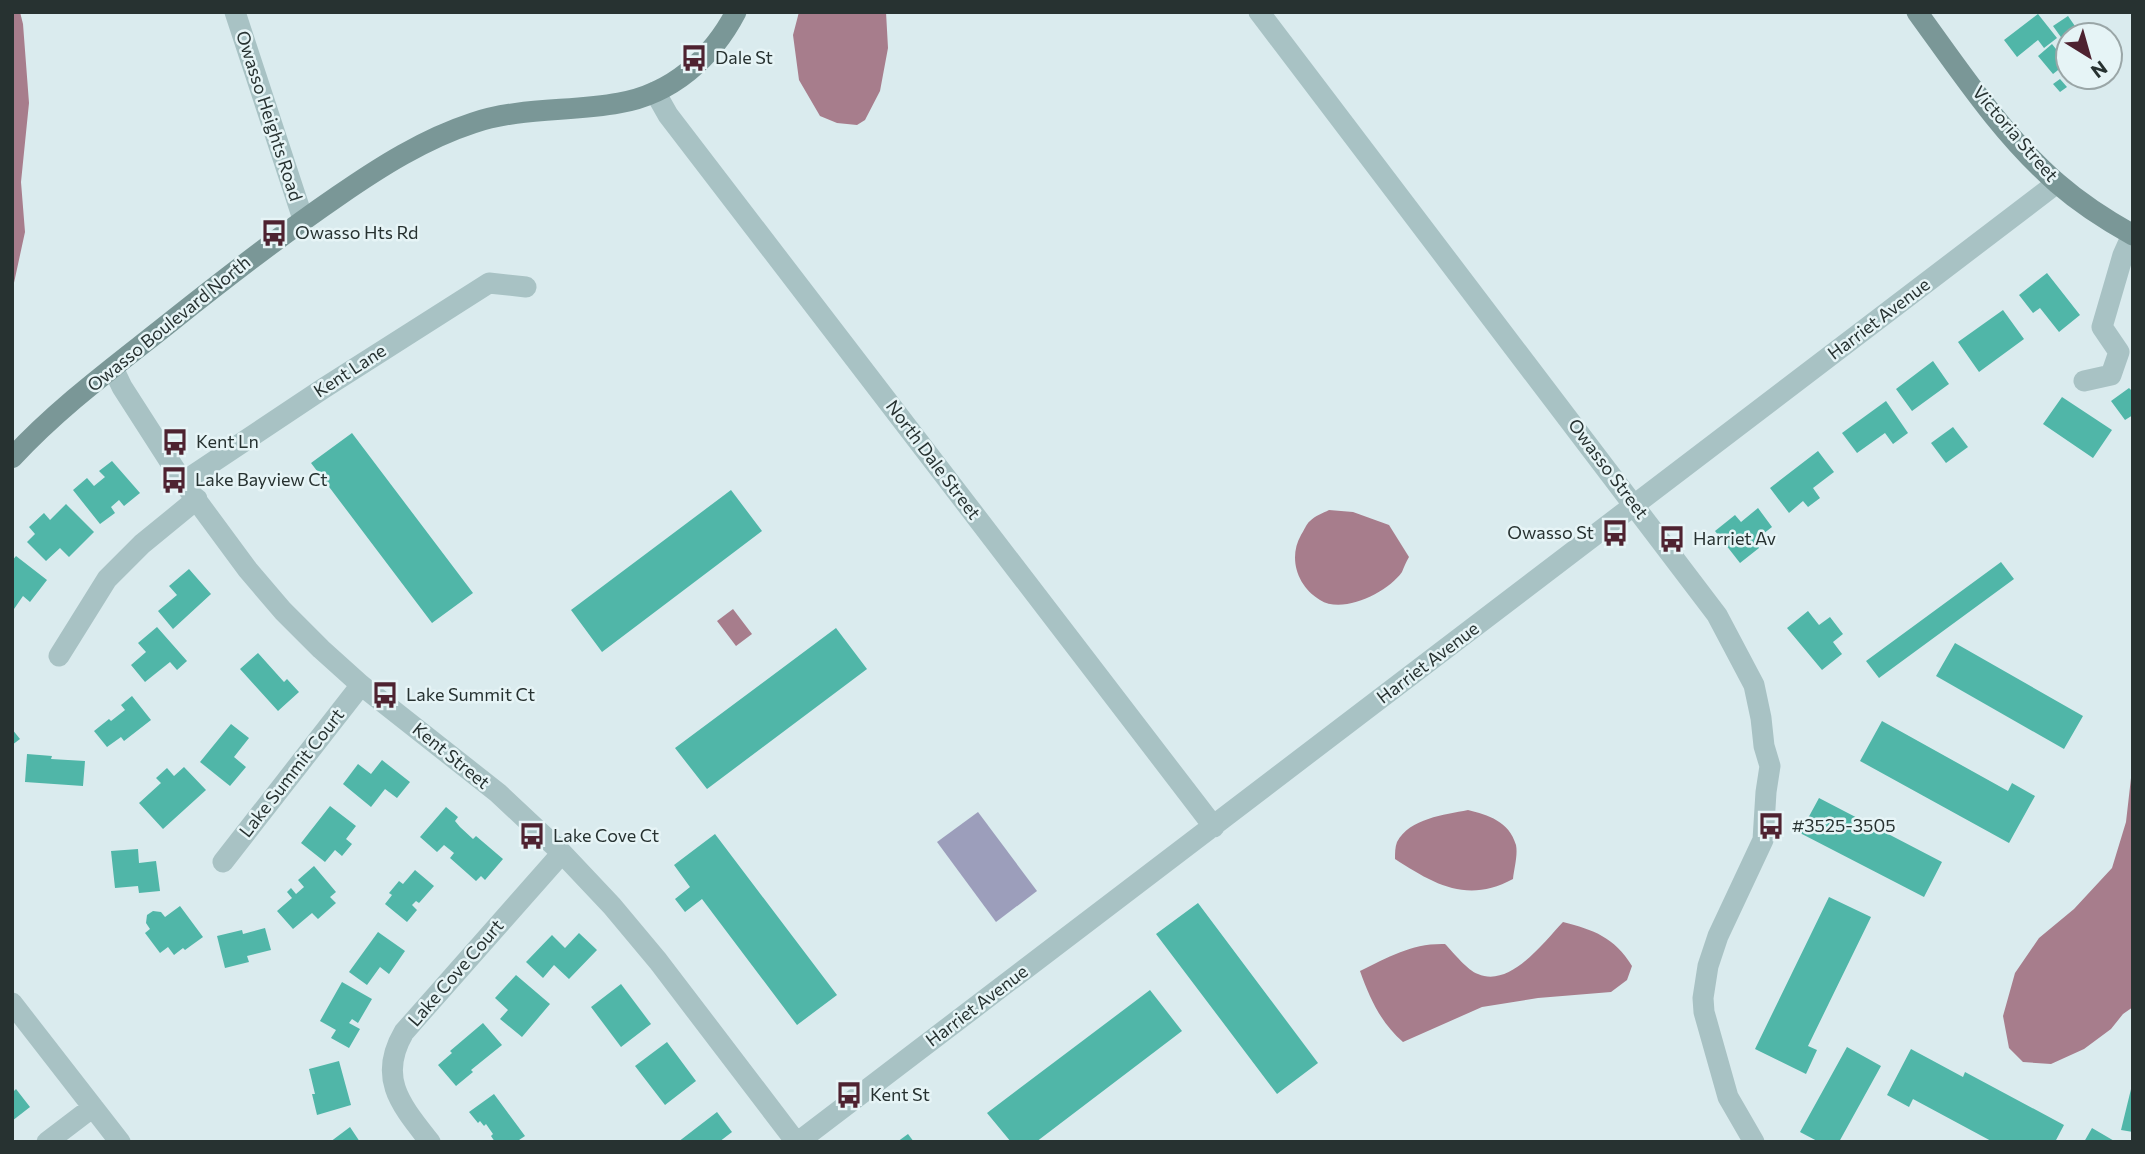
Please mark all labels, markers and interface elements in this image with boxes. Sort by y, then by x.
north arrow [2054,21,2124,91]
street label: Owasso Heights Road [232,28,308,204]
bus stop icon: Dale St [679,43,709,73]
place label: Dale St [715,46,773,68]
text: N [2087,56,2112,83]
street label: Victoria Street [1968,81,2063,186]
bus stop icon: Owasso Hts Rd [259,218,289,248]
place label: Owasso Hts Rd [295,221,418,243]
street label: Owasso Boulevard North [82,251,254,396]
street label: Harriet Avenue [1823,273,1934,364]
street label: Kent Lane [309,339,390,402]
street label: North Dale Street [882,395,986,523]
street label: Owasso Street [1564,414,1654,523]
bus stop icon: Kent Ln [160,427,190,457]
place label: Kent Ln [196,430,259,452]
bus stop icon: Lake Bayview Ct [159,465,189,495]
place label: Lake Bayview Ct [195,468,328,490]
bus stop icon: Owasso St [1600,518,1630,548]
place label: Owasso St [1507,521,1594,543]
bus stop icon: Harriet Av [1657,524,1687,554]
place label: Harriet Av [1693,527,1776,549]
street label: Harriet Avenue [1372,617,1483,708]
bus stop icon: Lake Summit Ct [370,680,400,710]
place label: Lake Summit Ct [406,683,535,705]
street label: Lake Summit Court [234,704,348,841]
street label: Kent Street [409,717,495,793]
bus stop icon: #3525-3505 [1756,811,1786,841]
place label: #3525-3505 [1792,814,1896,836]
bus stop icon: Lake Cove Ct [517,821,547,851]
place label: Lake Cove Ct [553,824,659,846]
street label: Lake Cove Court [403,914,508,1030]
street label: Harriet Avenue [921,960,1032,1051]
bus stop icon: Kent St [834,1080,864,1110]
place label: Kent St [870,1083,930,1105]

